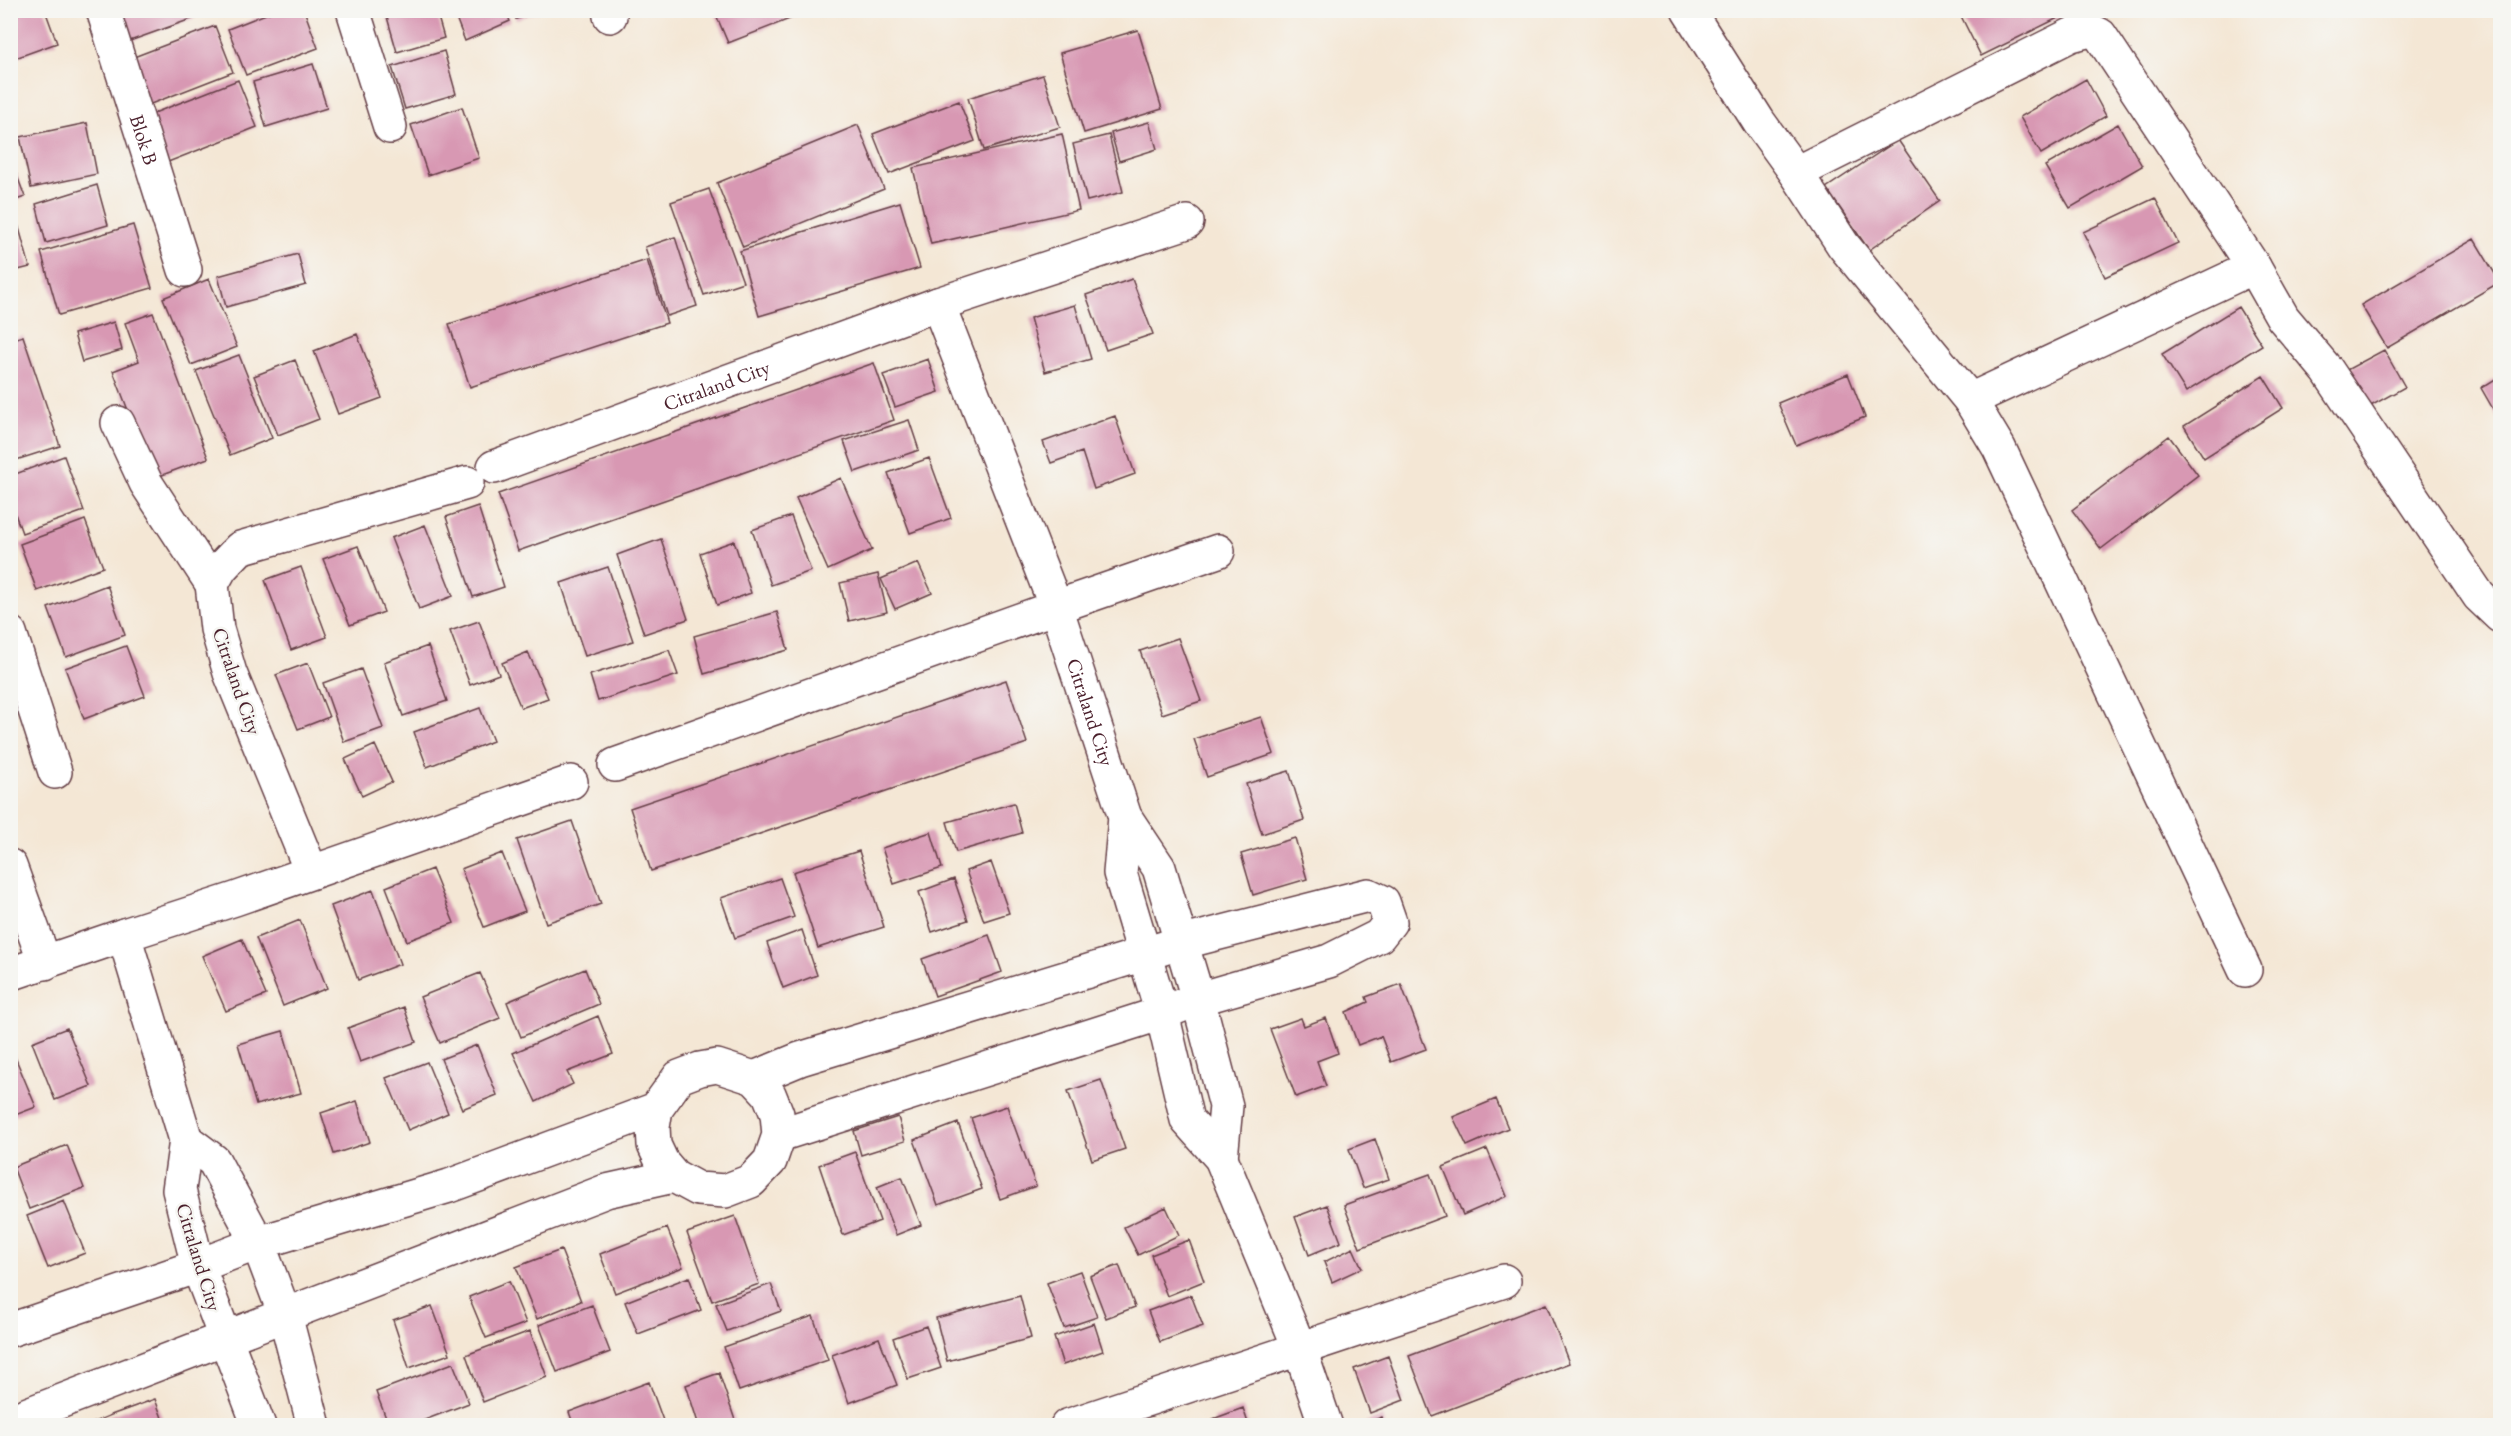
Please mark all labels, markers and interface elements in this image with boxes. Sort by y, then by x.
street label: Blok B [124,111,164,168]
street label: Citraland City [660,354,774,417]
street label: Citraland City [207,624,268,738]
street label: Citraland City [1061,655,1120,769]
street label: Citraland City [170,1200,228,1314]

